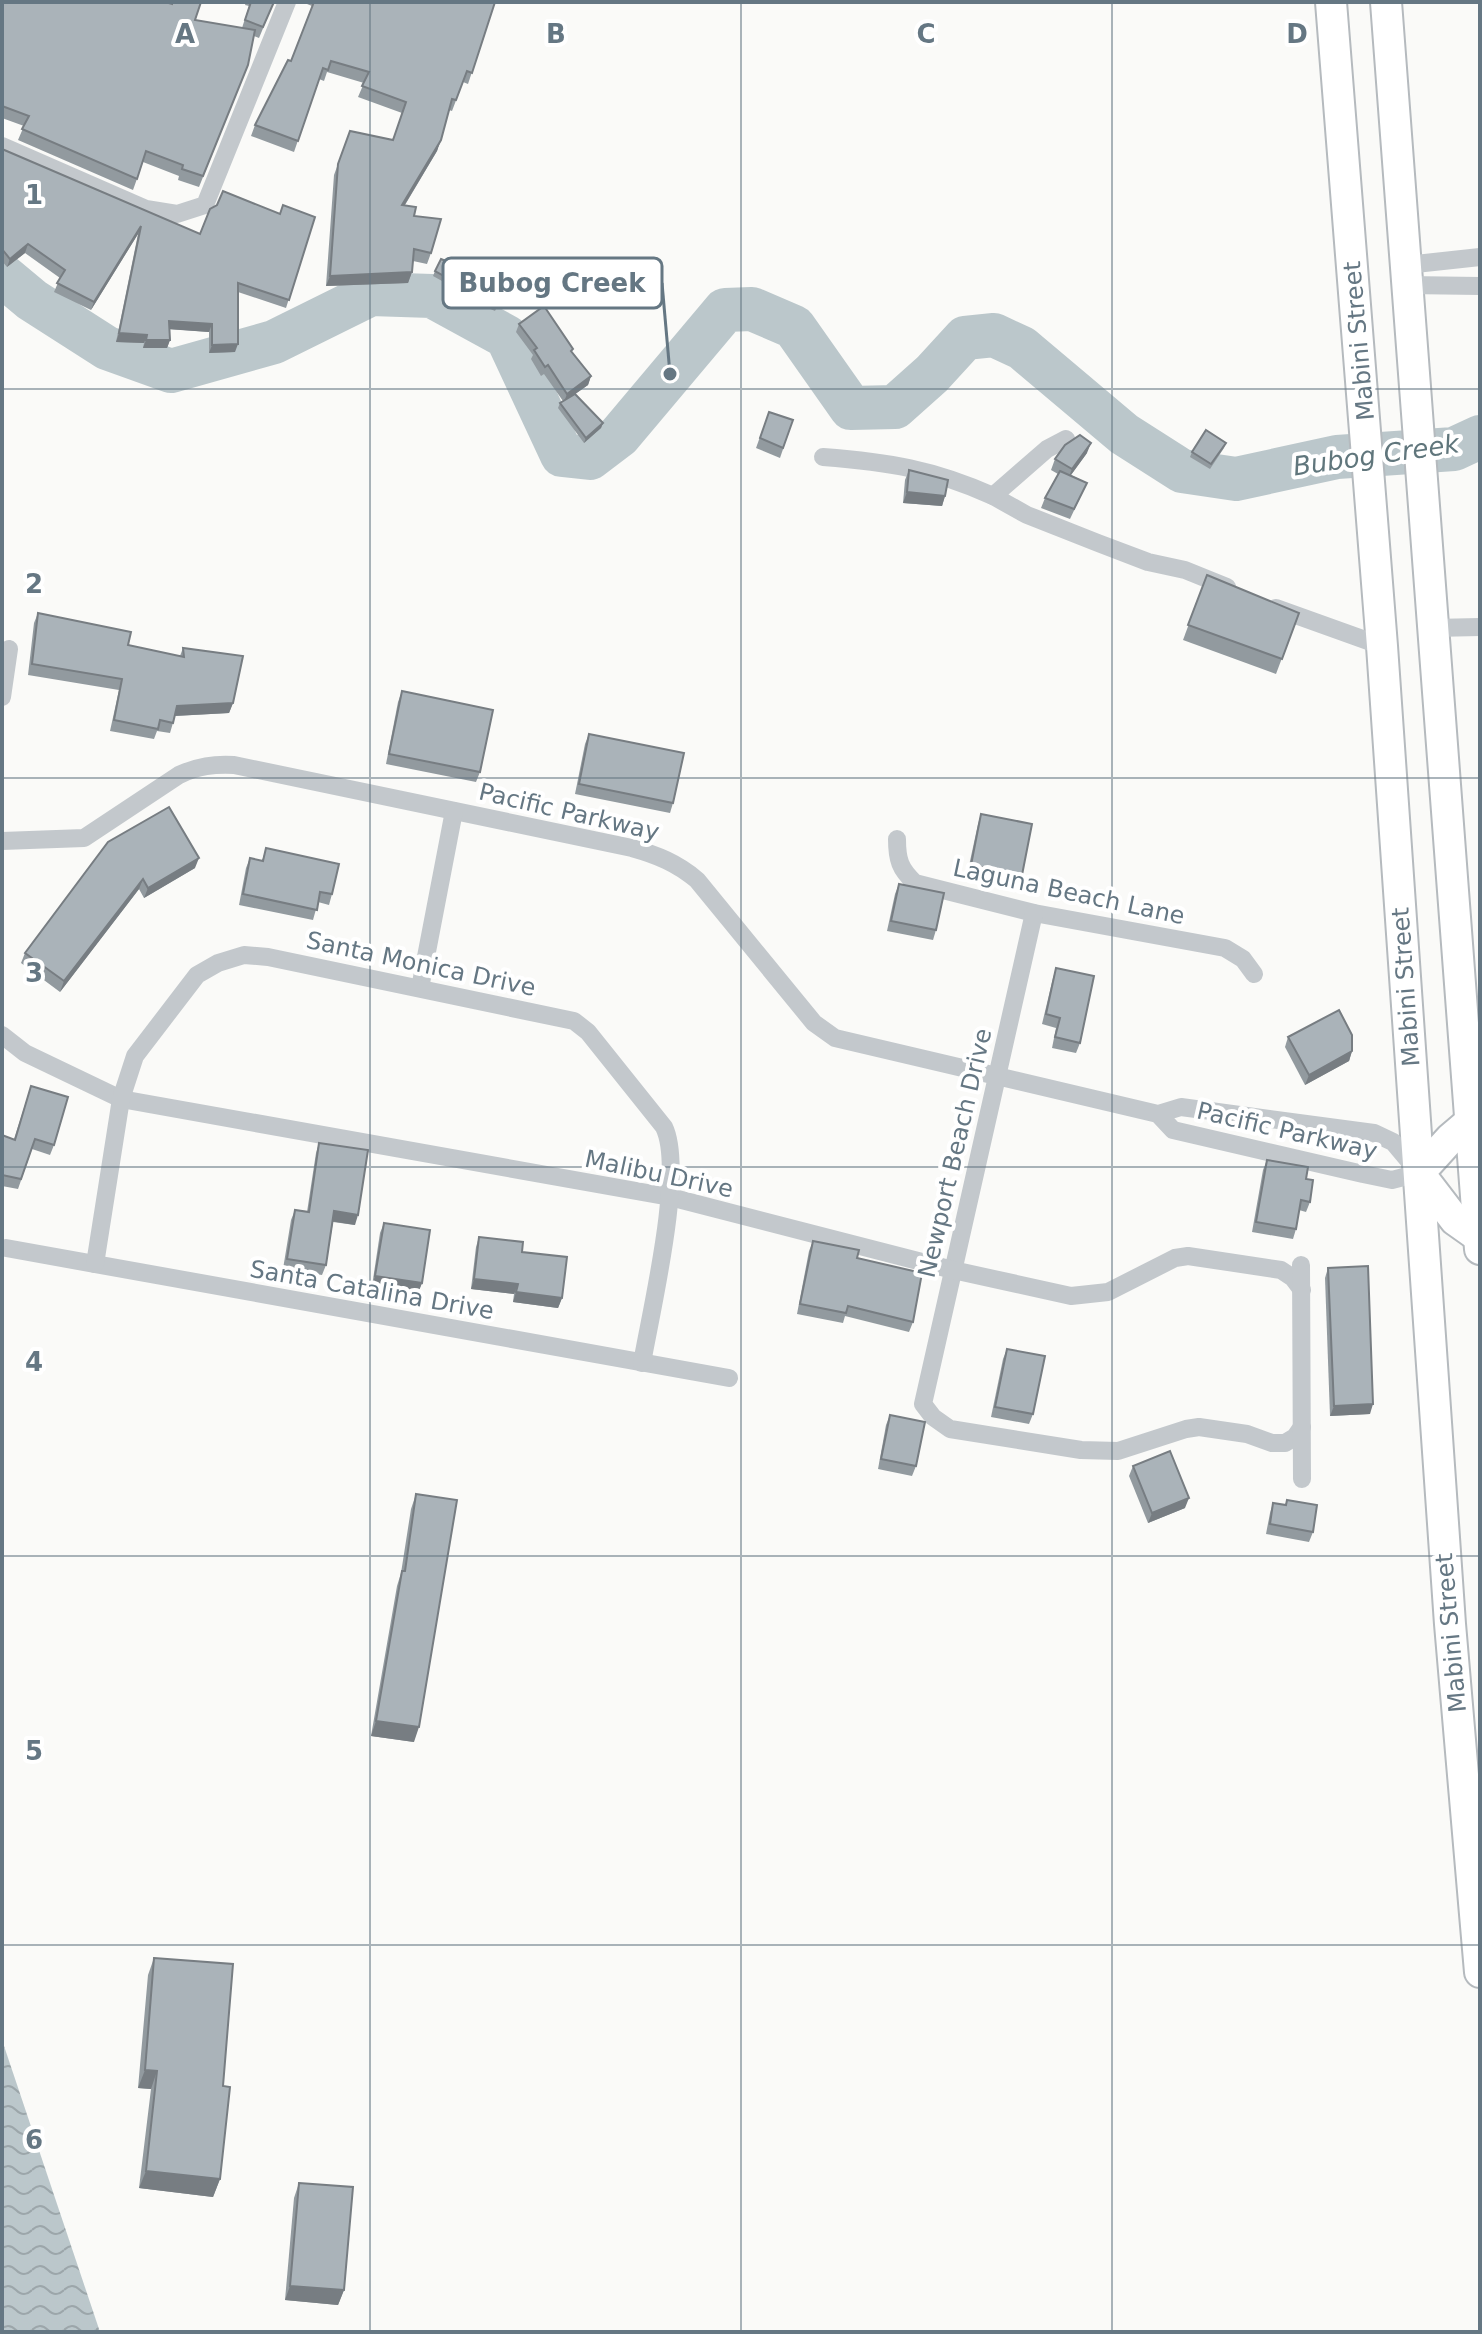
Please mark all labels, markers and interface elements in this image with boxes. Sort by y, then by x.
text: A [175,19,195,49]
text: B [546,19,566,49]
text: C [916,19,936,49]
text: D [1286,19,1308,49]
text: 1 [25,180,43,210]
callout: Bubog Creek [443,258,662,308]
street label: Mabini Street [1338,260,1380,422]
text: Bubog Creek [459,268,646,298]
water label: Bubog Creek [1291,428,1462,482]
text: 2 [25,569,43,599]
street label: Pacific Parkway [476,778,662,846]
street label: Laguna Beach Lane [951,854,1187,930]
street label: Mabini Street [1386,906,1426,1068]
street label: Santa Monica Drive [304,926,538,1002]
text: 3 [25,958,43,988]
street label: Newport Beach Drive [913,1026,997,1280]
street label: Pacific Parkway [1194,1097,1380,1165]
street label: Malibu Drive [582,1145,736,1203]
street label: Santa Catalina Drive [248,1255,496,1325]
text: 4 [25,1347,43,1377]
street label: Mabini Street [1430,1552,1472,1714]
text: 5 [25,1736,43,1766]
text: 6 [25,2125,43,2155]

